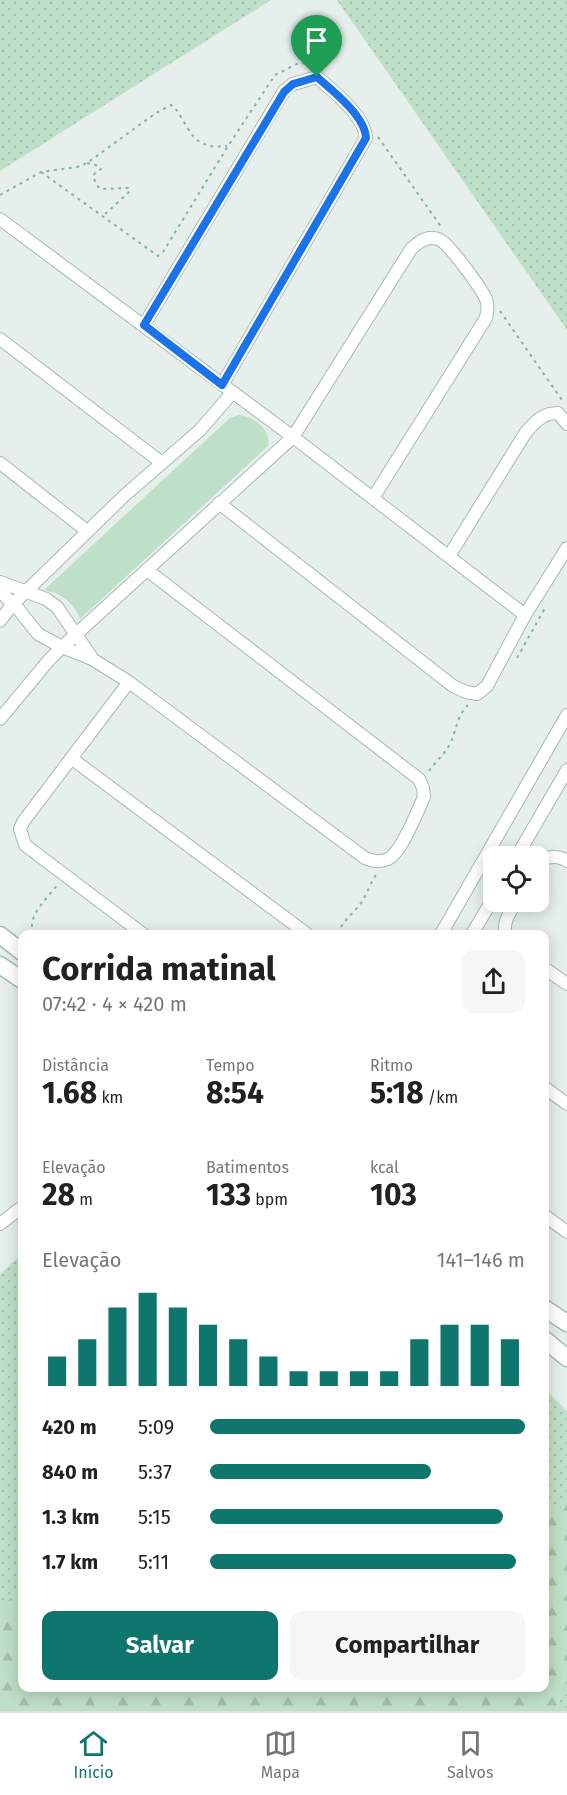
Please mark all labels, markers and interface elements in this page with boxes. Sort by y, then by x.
pin [291,15,342,77]
icon: arrive [300,24,333,57]
map controls [483,846,549,912]
button: locate [483,846,549,912]
text: Corrida matinal [42,949,276,989]
button: share [462,950,525,1013]
text: 07:42 · 4 × 420 m [42,992,187,1016]
text: Distância [42,1056,109,1075]
text: Tempo [206,1056,255,1075]
text: Ritmo [370,1056,413,1075]
text: 1.68 [42,1075,97,1111]
text: 8:54 [206,1075,264,1111]
text: 5:18 [370,1075,424,1111]
text: km [97,1088,123,1107]
text: /km [424,1088,458,1107]
text: Elevação [42,1158,106,1177]
text: Batimentos [206,1158,289,1177]
text: kcal [370,1158,399,1177]
text: 28 [42,1177,75,1213]
text: 133 [206,1177,251,1213]
text: 103 [370,1177,417,1213]
text: m [75,1190,93,1209]
text: bpm [251,1190,288,1209]
text: Elevação [42,1248,121,1272]
text: 141–146 m [437,1248,525,1272]
text: 420 m [42,1415,97,1439]
text: 5:09 [138,1415,174,1439]
text: 840 m [42,1460,98,1484]
text: 5:37 [138,1460,172,1484]
text: 1.3 km [42,1505,99,1529]
text: 5:15 [138,1505,171,1529]
text: 1.7 km [42,1550,98,1574]
text: 5:11 [138,1550,169,1574]
button: Salvar [42,1611,278,1680]
button: Compartilhar [290,1611,525,1680]
tab: Início [74,1727,114,1782]
tab: Mapa [261,1727,300,1782]
tab: Salvos [447,1727,493,1782]

